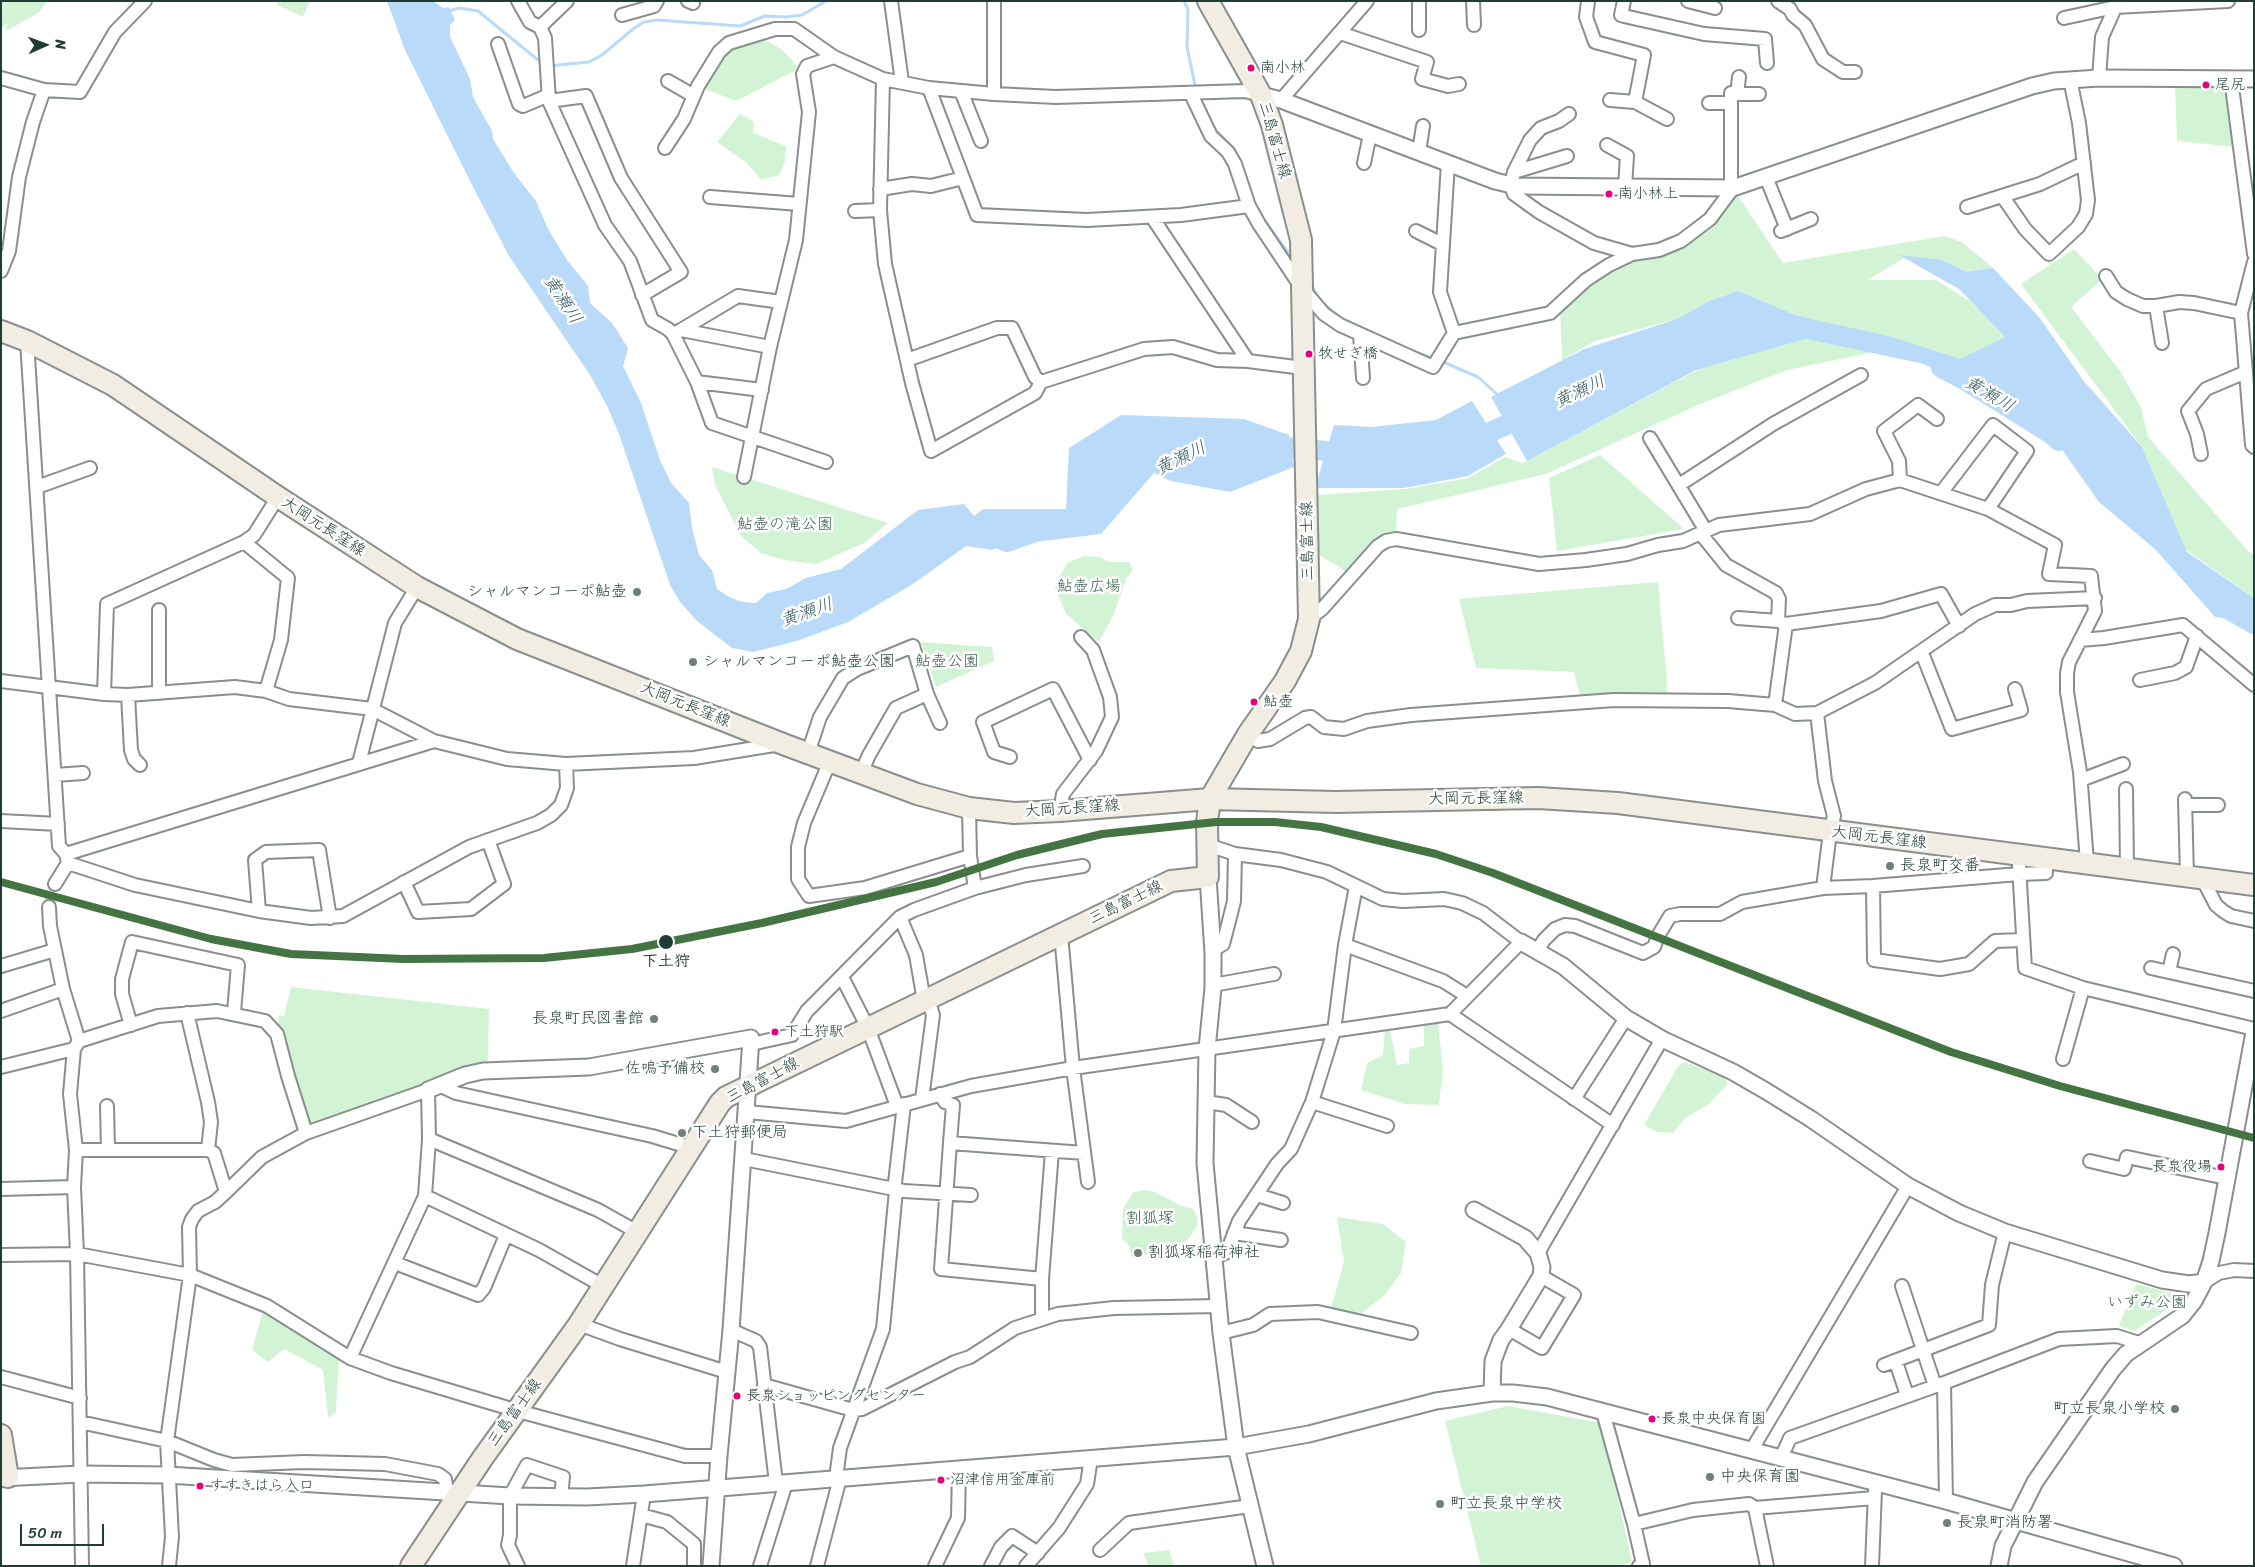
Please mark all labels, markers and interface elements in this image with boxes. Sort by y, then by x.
north arrow [20,20,70,70]
text: N [48,39,73,50]
place label: 南小林 [1260,59,1305,77]
marker: 南小林 [1246,63,1256,73]
place label: 尾尻 [2215,76,2245,94]
marker: 尾尻 [2201,80,2211,90]
street label: 三島富士線 [1254,99,1294,181]
place label: 南小林上 [1618,185,1678,203]
marker: 南小林上 [1604,189,1614,199]
water label: 黄瀬川 [538,271,586,329]
place label: 牧せぎ橋 [1318,345,1378,363]
marker: 牧せぎ橋 [1304,349,1314,359]
water label: 黄瀬川 [1551,371,1609,413]
water label: 黄瀬川 [1960,372,2018,418]
water label: 黄瀬川 [1152,437,1210,481]
street label: 大岡元長窪線 [278,493,368,561]
street label: 三島富士線 [1298,501,1318,581]
park label: 鮎壺の滝公園 [737,515,833,535]
park label: 鮎壺広場 [1057,577,1121,597]
place label: シャルマンコーポ鮎壺 [467,582,627,602]
marker: シャルマンコーポ鮎壺 [631,586,643,598]
water label: 黄瀬川 [778,594,836,632]
place label: シャルマンコーポ鮎壺公園 [703,652,895,672]
park label: 鮎壺公園 [915,652,979,672]
marker: シャルマンコーポ鮎壺公園 [687,656,699,668]
street label: 大岡元長窪線 [637,678,733,732]
place label: 鮎壺 [1263,693,1293,711]
marker: 鮎壺 [1249,697,1259,707]
street label: 大岡元長窪線 [1428,789,1524,809]
street label: 大岡元長窪線 [1023,796,1121,822]
street label: 大岡元長窪線 [1830,823,1928,853]
place label: 長泉町交番 [1900,856,1980,876]
marker: 長泉町交番 [1884,860,1896,872]
street label: 三島富士線 [1086,877,1166,929]
marker: 下土狩 [657,933,675,951]
place label: 下土狩 [642,952,690,972]
place label: 長泉町民図書館 [532,1009,644,1029]
marker: 長泉町民図書館 [648,1013,660,1025]
place label: 下土狩駅 [784,1023,844,1041]
marker: 下土狩駅 [770,1027,780,1037]
street label: 三島富士線 [723,1054,803,1108]
place label: 佐鳴予備校 [625,1059,705,1079]
marker: 佐鳴予備校 [709,1063,721,1075]
place label: 下土狩郵便局 [692,1123,788,1143]
marker: 下土狩郵便局 [676,1127,688,1139]
place label: 長泉役場 [2152,1158,2212,1176]
marker: 長泉役場 [2216,1162,2226,1172]
park label: 割狐塚 [1126,1209,1174,1229]
place label: 割狐塚稲荷神社 [1148,1243,1260,1263]
marker: 割狐塚稲荷神社 [1132,1247,1144,1259]
park label: いずみ公園 [2107,1293,2187,1313]
street label: 三島富士線 [484,1375,546,1451]
place label: 長泉ショッピングセンター [746,1387,926,1405]
marker: 長泉ショッピングセンター [732,1391,742,1401]
place label: 町立長泉小学校 [2053,1399,2165,1419]
marker: 町立長泉小学校 [2169,1403,2181,1415]
place label: 長泉中央保育園 [1661,1410,1766,1428]
marker: 長泉中央保育園 [1647,1414,1657,1424]
place label: 中央保育園 [1720,1467,1800,1487]
place label: 沼津信用金庫前 [950,1471,1055,1489]
marker: 中央保育園 [1704,1471,1716,1483]
marker: 沼津信用金庫前 [936,1475,946,1485]
place label: すすきはら入口 [209,1477,314,1495]
marker: すすきはら入口 [195,1481,205,1491]
place label: 町立長泉中学校 [1450,1494,1562,1514]
marker: 町立長泉中学校 [1434,1498,1446,1510]
place label: 長泉町消防署 [1957,1513,2053,1533]
scale bar [22,1514,106,1546]
marker: 長泉町消防署 [1941,1517,1953,1529]
text: 50 m [28,1520,62,1546]

